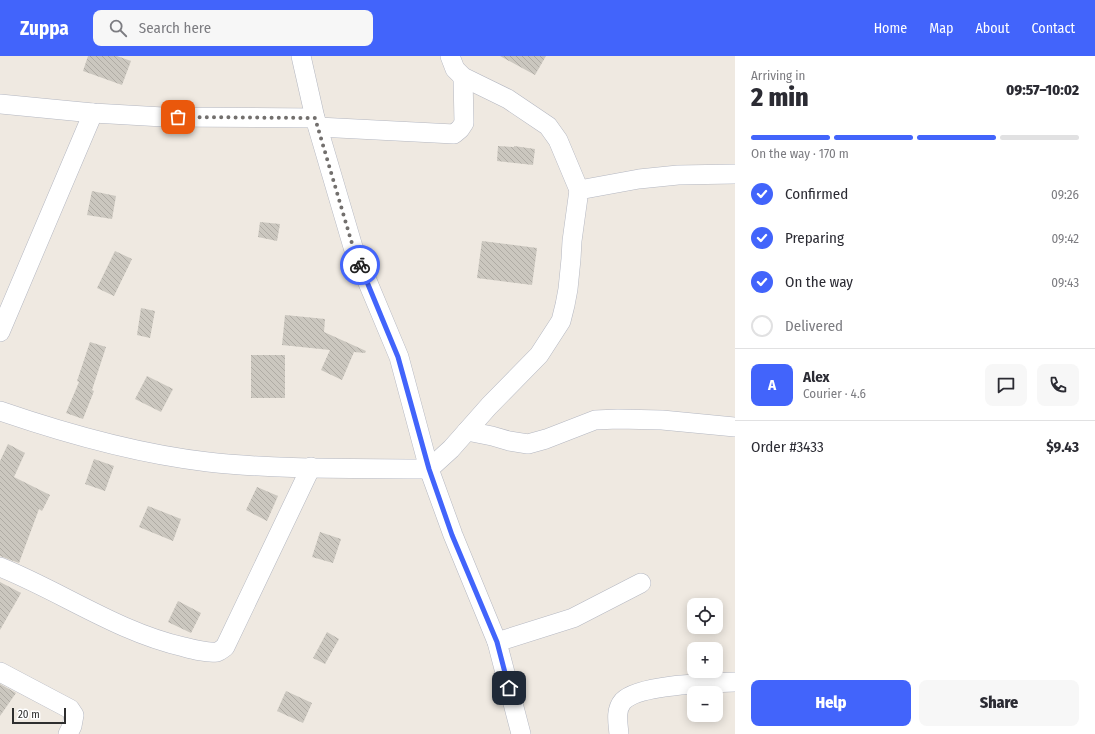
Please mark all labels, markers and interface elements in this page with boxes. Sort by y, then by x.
search box [93,10,373,46]
text: Zuppa [20,17,69,40]
icon: search [107,17,129,39]
text: Search here [139,19,211,37]
text: Home [874,20,907,37]
text: Map [929,20,953,37]
text: About [975,20,1010,37]
text: Contact [1032,20,1075,37]
text: Arriving in [751,68,805,83]
text: 09:57–10:02 [1006,81,1079,99]
text: 2 min [751,82,809,113]
pin [161,100,195,134]
icon: bag [167,106,189,128]
text: On the way · 170 m [751,146,849,161]
icon: check [751,183,773,205]
text: Confirmed [785,185,848,203]
text: 09:26 [1051,187,1079,202]
icon: check [751,227,773,249]
text: Preparing [785,229,844,247]
text: 09:42 [1051,231,1079,246]
courier [340,245,380,285]
icon: bike [349,254,371,276]
icon: check [751,271,773,293]
text: On the way [785,273,853,291]
text: 09:43 [1051,275,1079,290]
text: Delivered [785,317,843,335]
button: chat [985,364,1027,406]
button: phone [1037,364,1079,406]
text: Alex [803,368,830,386]
text: A [768,376,776,394]
text: Courier · 4.6 [803,386,866,401]
text: Order #3433 [751,438,824,456]
text: $9.43 [1046,438,1079,456]
map controls [687,598,723,722]
button: locate [687,598,723,634]
button: + [687,642,723,678]
pin [492,671,526,705]
icon: home [498,677,520,699]
button: Help [751,680,911,726]
button: Share [919,680,1079,726]
button: − [687,686,723,722]
scale bar [12,706,66,725]
text: 20 m [18,708,40,721]

